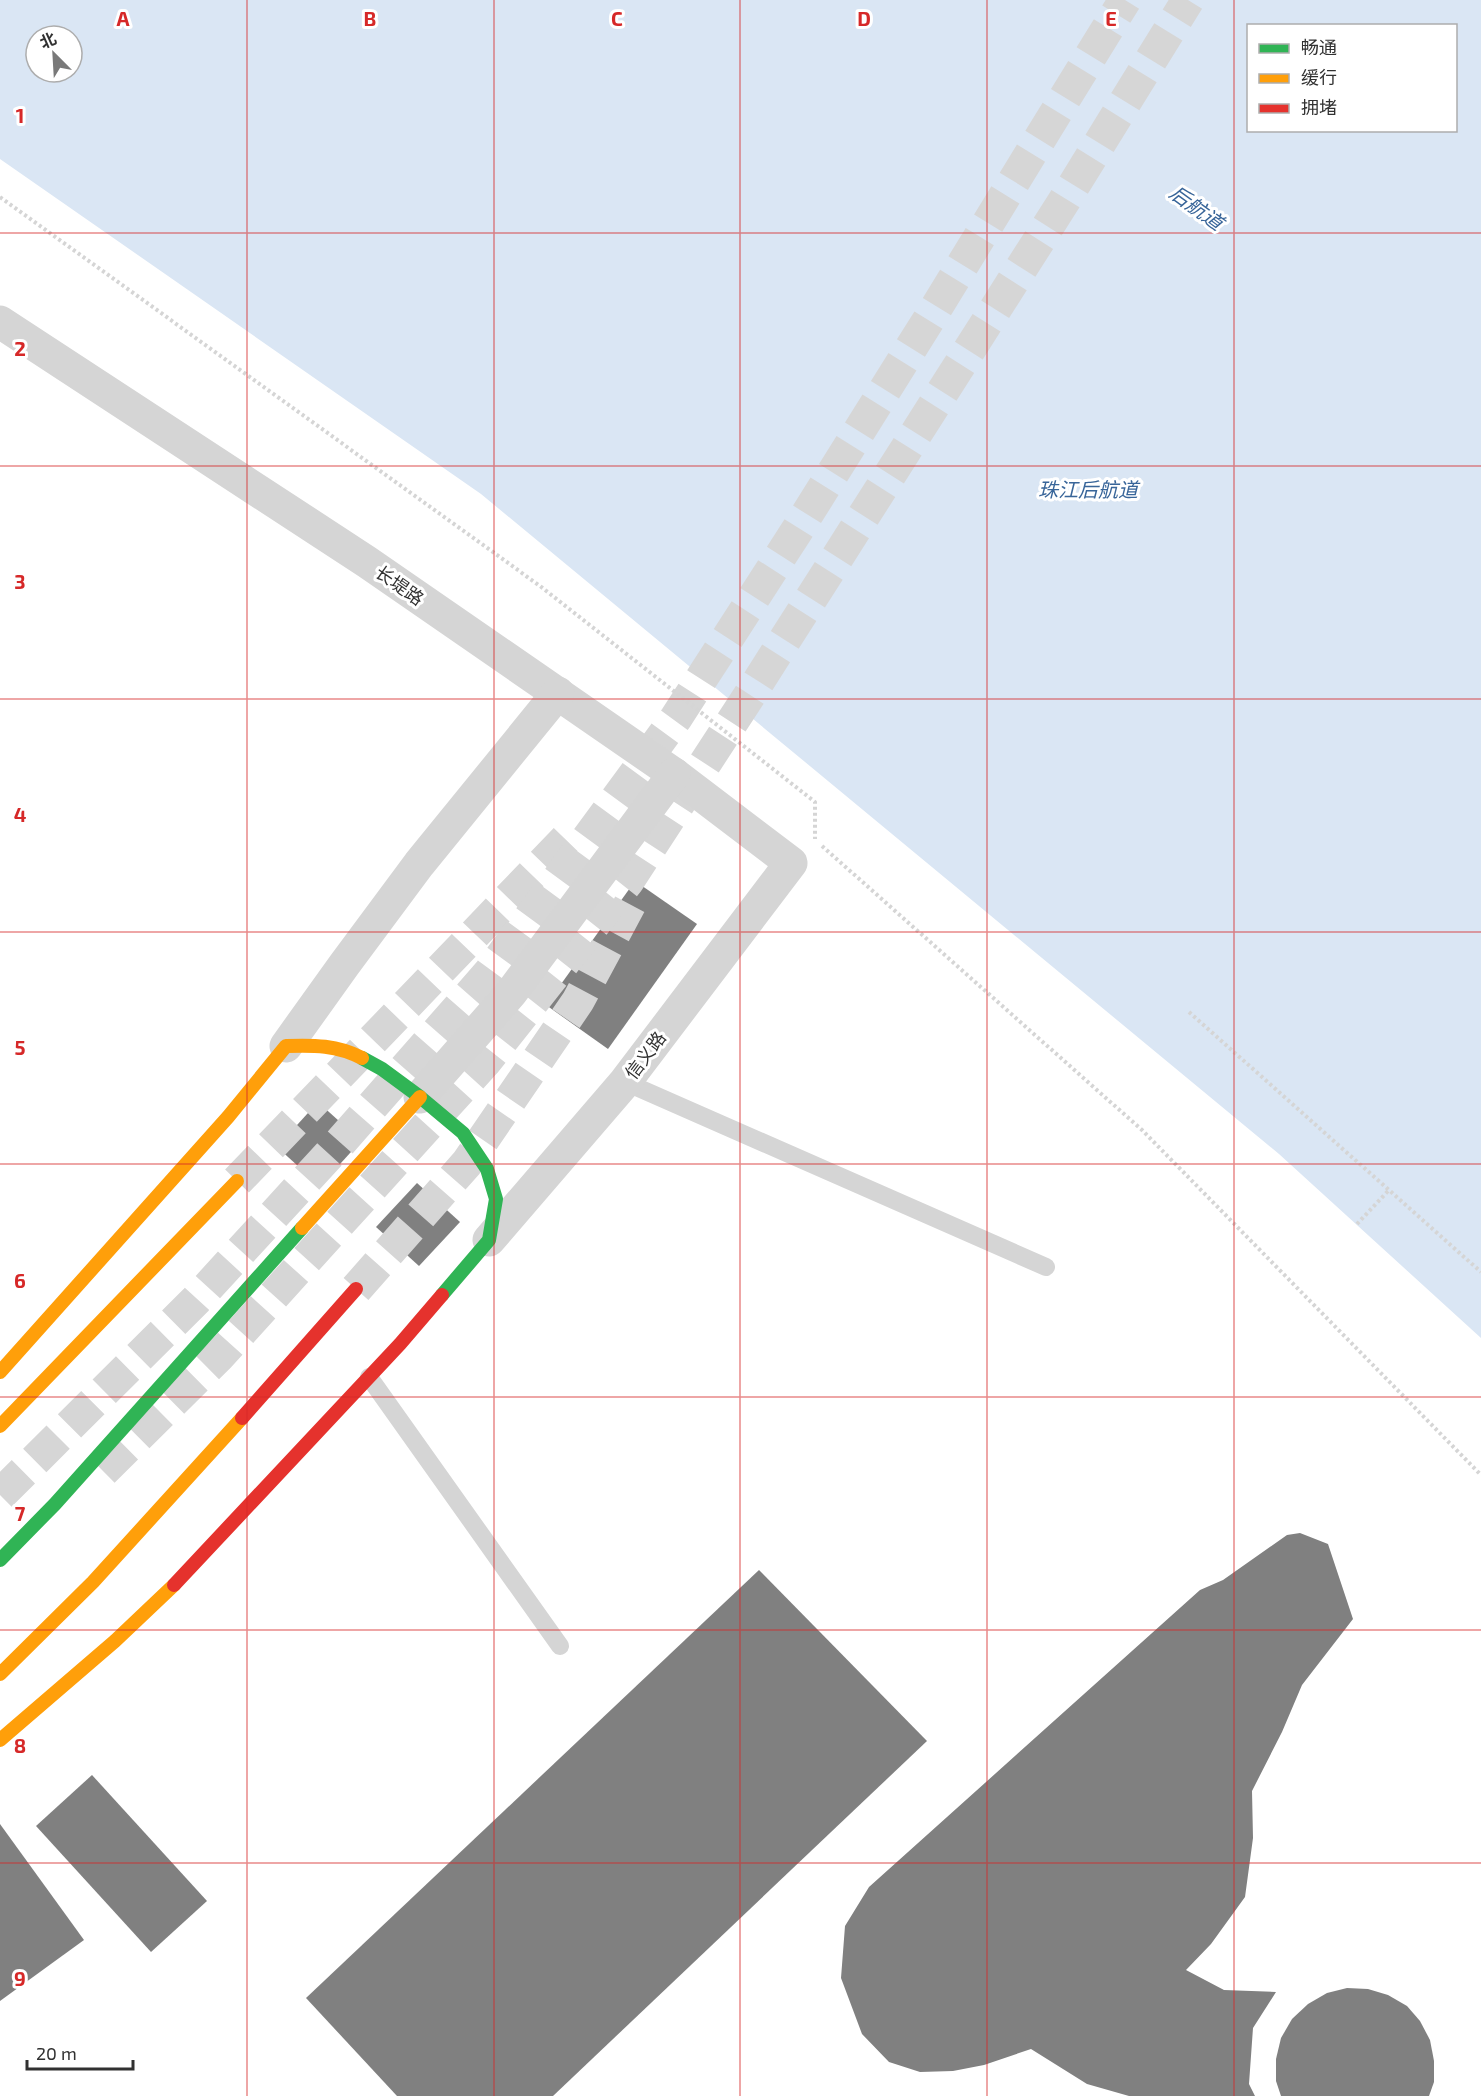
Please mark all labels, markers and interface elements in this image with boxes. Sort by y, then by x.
text: A [116,6,130,30]
text: B [364,6,376,30]
text: C [611,6,623,30]
text: D [857,6,871,30]
text: E [1105,6,1117,30]
north arrow [24,24,84,84]
legend [1247,24,1457,132]
text: 北 [37,28,59,52]
text: 畅通 [1301,36,1337,58]
text: 缓行 [1301,66,1337,88]
text: 拥堵 [1301,96,1337,118]
text: 1 [16,103,24,127]
water label: 后航道 [1166,180,1231,236]
text: 2 [14,336,26,360]
water label: 珠江后航道 [1038,477,1141,501]
street label: 长堤路 [372,561,428,609]
text: 3 [14,569,26,593]
text: 4 [14,802,27,826]
street label: 信义路 [620,1027,670,1083]
text: 5 [14,1035,26,1059]
text: 6 [14,1268,26,1292]
text: 7 [15,1501,26,1525]
text: 8 [14,1733,26,1757]
text: 9 [14,1966,26,1990]
scale bar [27,2033,134,2071]
text: 20 m [36,2042,77,2064]

